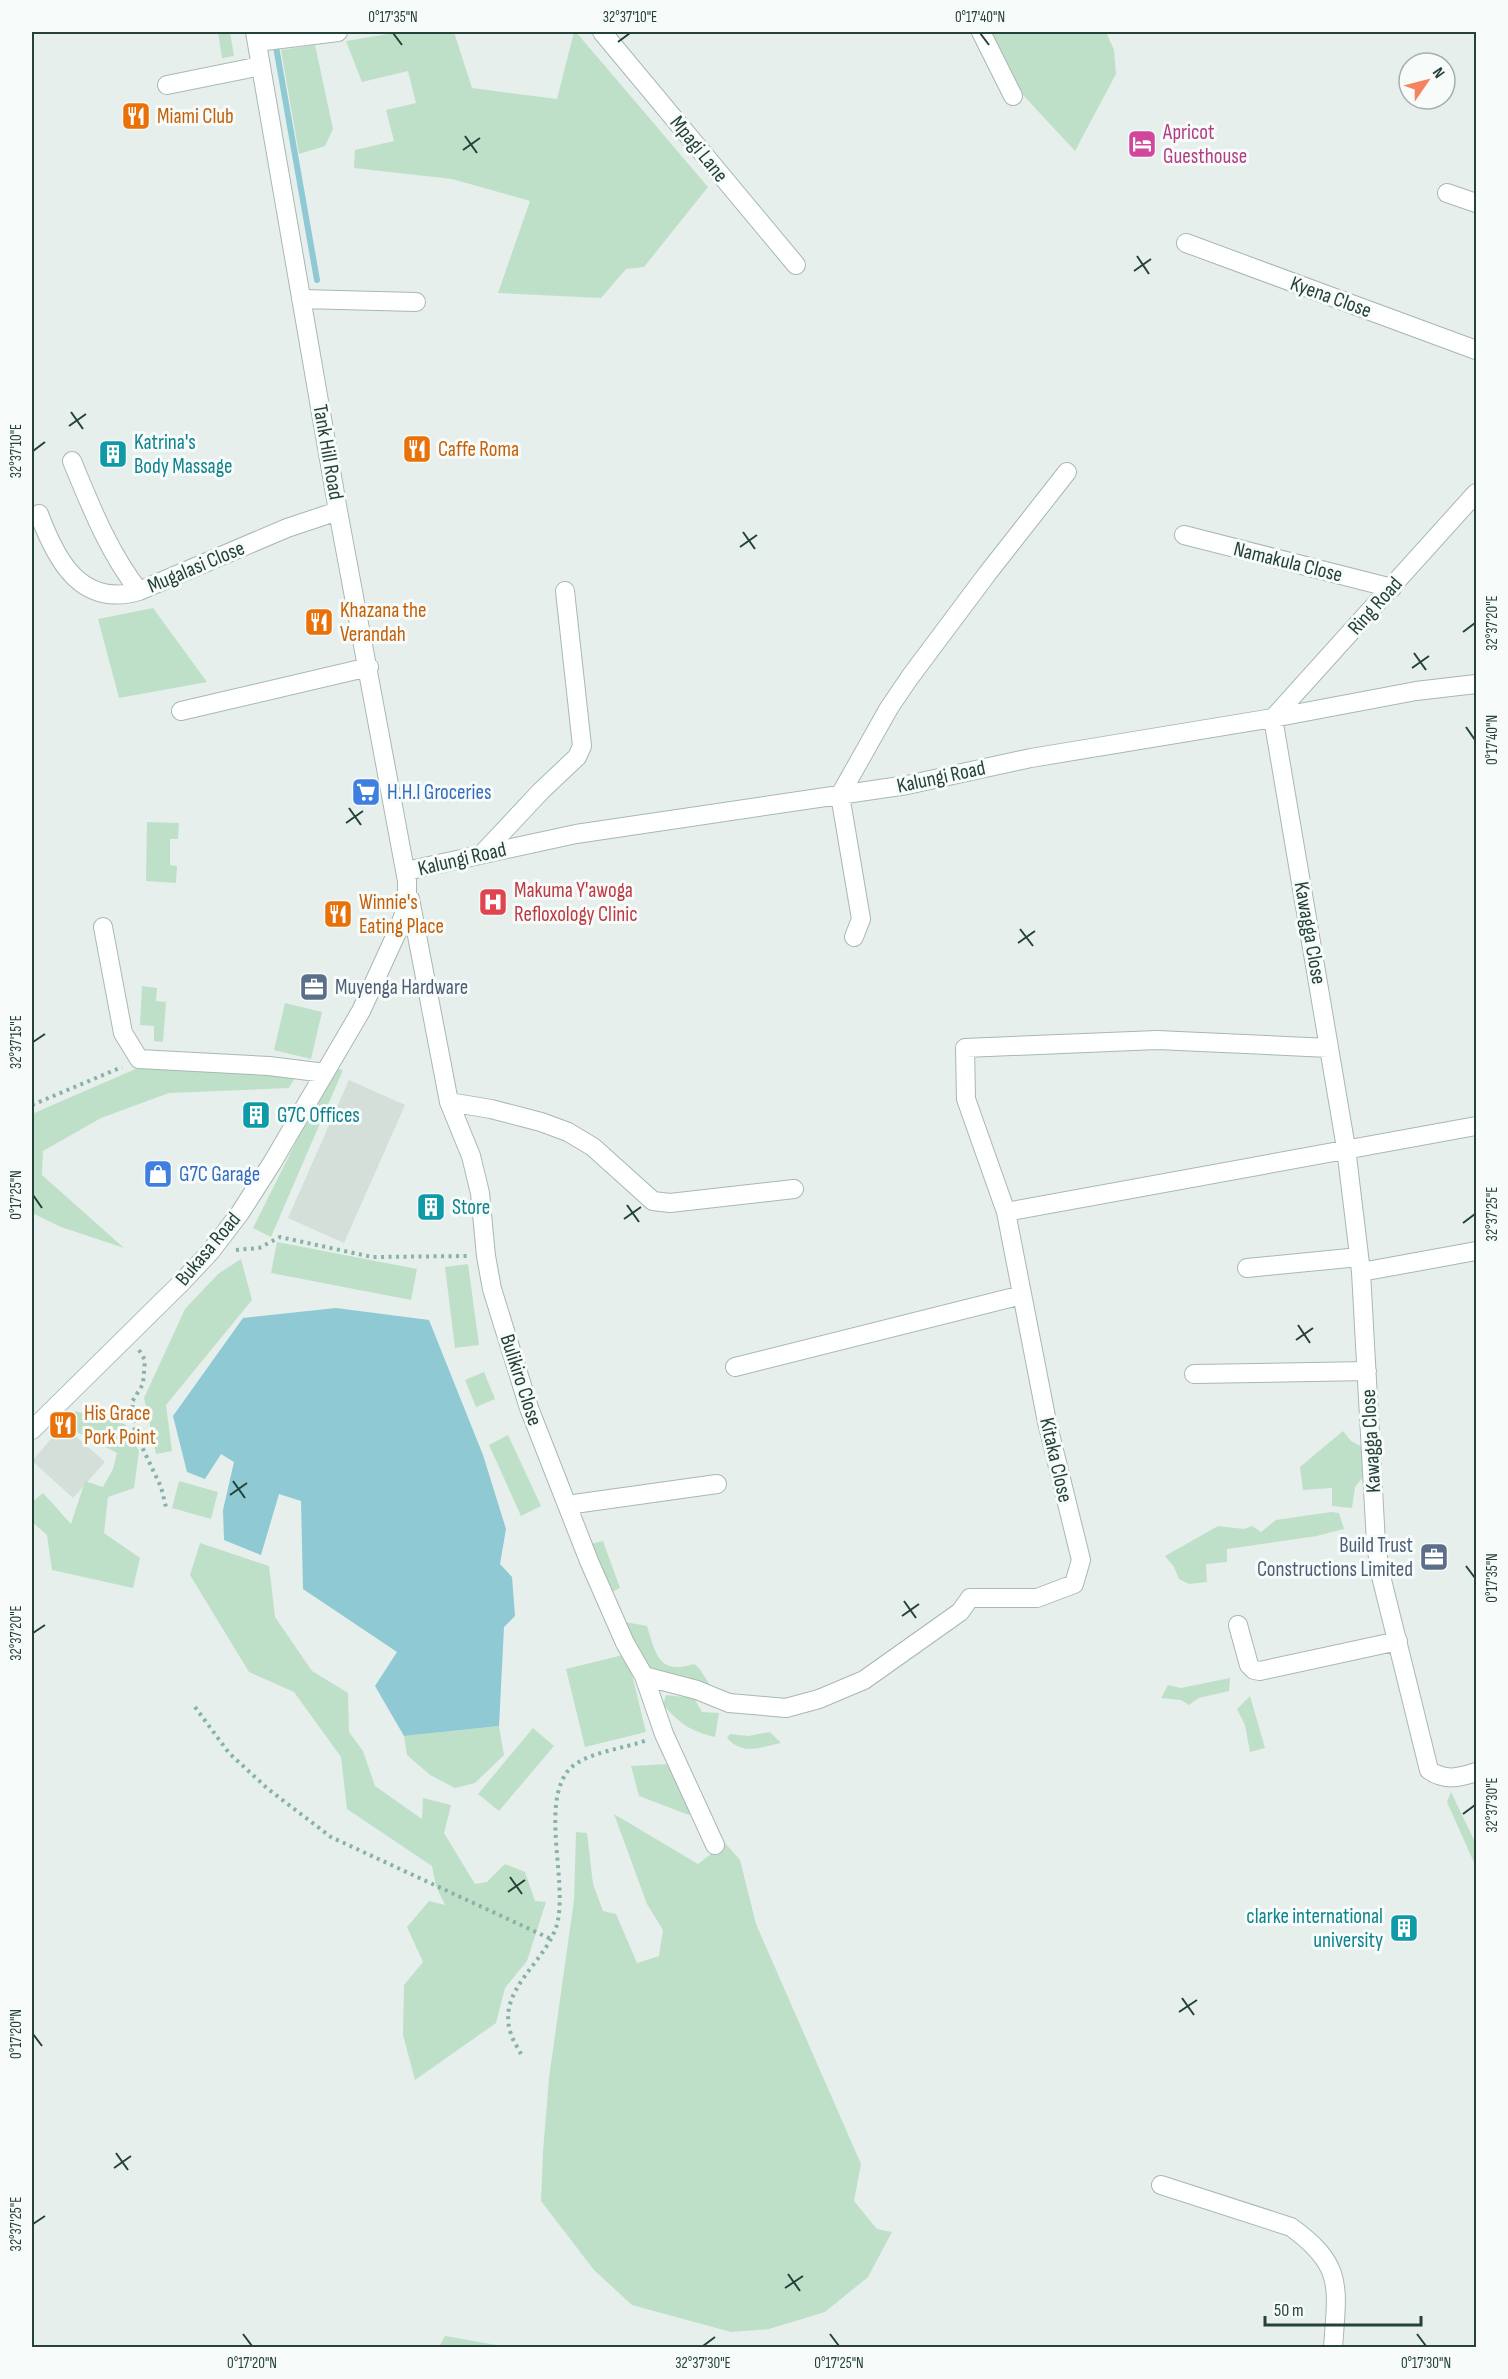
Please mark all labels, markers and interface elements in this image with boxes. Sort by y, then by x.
text: 0°17'35"N [368,8,418,27]
text: 32°37'10"E [603,8,657,27]
text: 0°17'40"N [955,8,1005,27]
north arrow [1397,51,1457,111]
text: N [1428,64,1448,82]
restaurant icon: Miami Club [120,100,152,132]
place label: Miami Club [157,104,234,129]
street label: Mpagi Lane [665,111,733,187]
place label: Apricot Guesthouse [1162,120,1247,169]
hotel icon: Apricot Guesthouse [1126,128,1158,160]
street label: Kyena Close [1287,271,1375,323]
street label: Tank Hill Road [307,402,349,502]
text: 32°37'10"E [7,424,26,478]
place label: Katrina's Body Massage [134,430,232,479]
restaurant icon: Caffe Roma [401,433,433,465]
place label: Caffe Roma [438,437,519,462]
building icon: Katrina's Body Massage [97,438,129,470]
street label: Mugalasi Close [144,535,248,599]
street label: Namakula Close [1231,536,1345,588]
street label: Ring Road [1343,572,1407,640]
text: 32°37'20"E [1483,595,1502,651]
place label: Khazana the Verandah [340,598,426,647]
restaurant icon: Khazana the Verandah [303,606,335,638]
text: 0°17'40"N [1483,715,1502,765]
street label: Kalungi Road [894,755,988,799]
supermarket icon: H.H.I Groceries [350,776,382,808]
place label: H.H.I Groceries [387,780,491,805]
street label: Kalungi Road [415,837,509,881]
place label: Makuma Y'awoga Refloxology Clinic [514,878,638,927]
street label: Kawagga Close [1289,880,1331,986]
hospital icon: Makuma Y'awoga Refloxology Clinic [477,886,509,918]
place label: Winnie's Eating Place [359,890,444,939]
restaurant icon: Winnie's Eating Place [322,898,354,930]
office icon: Muyenga Hardware [298,971,330,1003]
place label: Muyenga Hardware [335,975,468,1000]
text: 32°37'15"E [7,1015,26,1069]
building icon: G7C Offices [240,1099,272,1131]
place label: G7C Offices [277,1103,360,1128]
shop icon: G7C Garage [142,1158,174,1190]
place label: G7C Garage [179,1162,260,1187]
text: 0°17'25"N [7,1170,26,1220]
text: 32°37'25"E [1483,1187,1502,1241]
building icon: Store [415,1191,447,1223]
place label: Store [452,1195,490,1220]
street label: Bukasa Road [170,1207,246,1291]
street label: Bulikiro Close [494,1331,548,1429]
street label: Kawagga Close [1356,1389,1386,1493]
place label: His Grace Pork Point [84,1401,156,1450]
restaurant icon: His Grace Pork Point [47,1409,79,1441]
street label: Kitaka Close [1034,1415,1078,1505]
place label: Build Trust Constructions Limited [1257,1533,1413,1582]
office icon: Build Trust Constructions Limited [1418,1541,1450,1573]
text: 0°17'35"N [1483,1553,1502,1603]
text: 32°37'20"E [7,1605,26,1661]
text: 32°37'30"E [1483,1777,1502,1833]
place label: clarke international university [1246,1904,1383,1953]
building icon: clarke international university [1388,1912,1420,1944]
text: 0°17'20"N [7,2009,26,2059]
text: 32°37'25"E [7,2197,26,2251]
scale bar [1265,2289,1421,2327]
text: 50 m [1274,2300,1304,2321]
text: 0°17'20"N [227,2354,277,2373]
text: 32°37'30"E [675,2354,731,2373]
text: 0°17'25"N [814,2354,864,2373]
text: 0°17'30"N [1401,2354,1451,2373]

